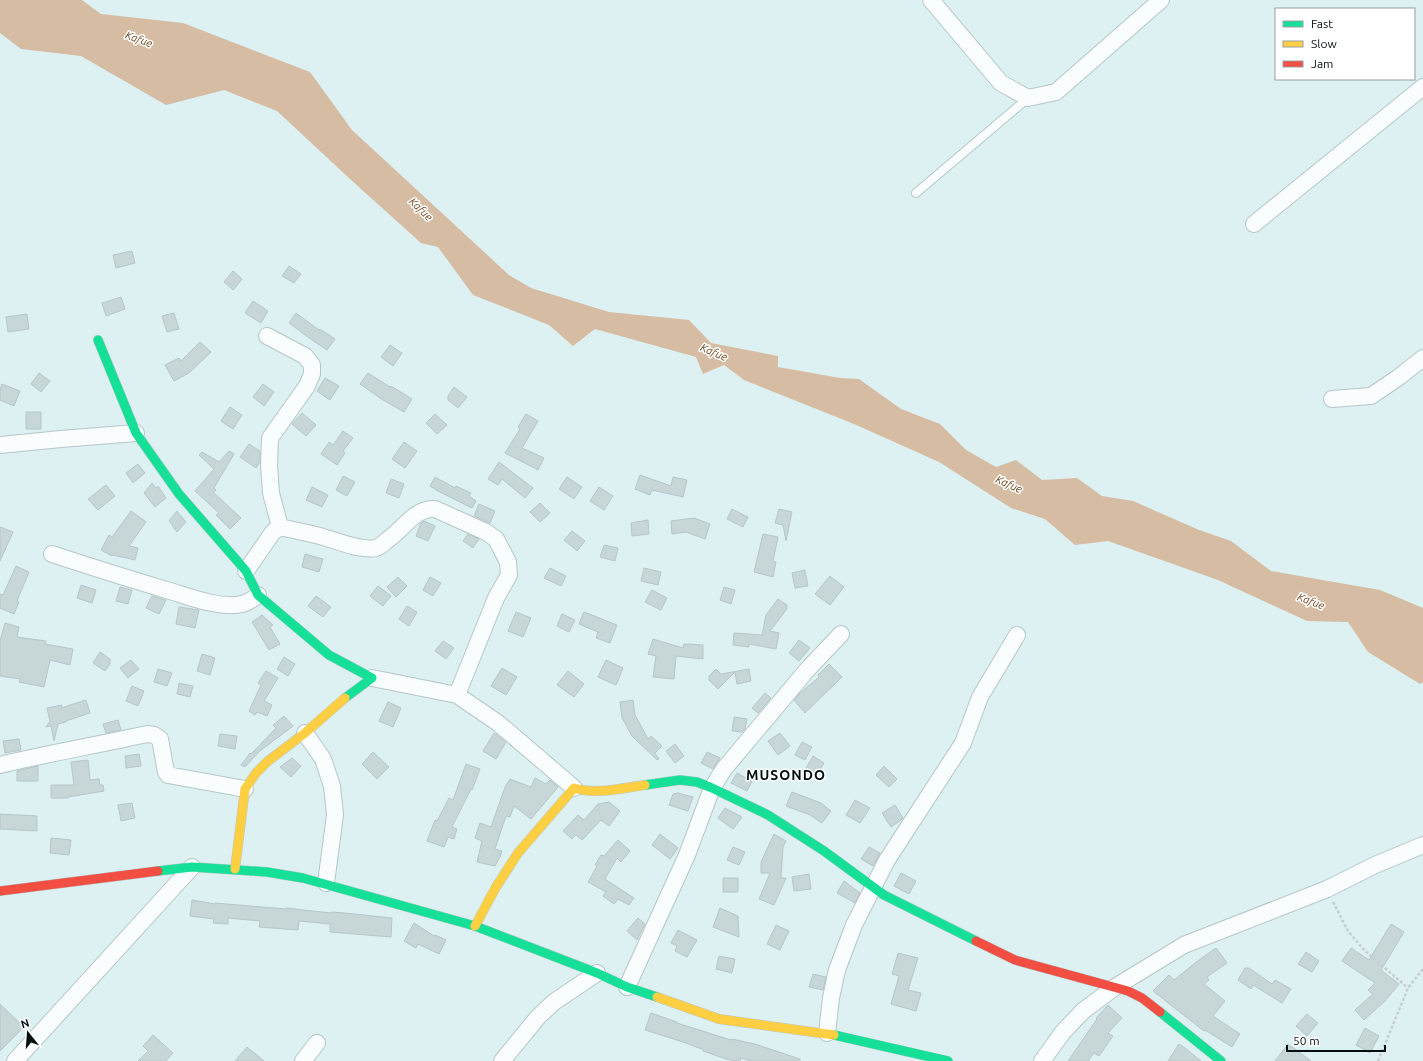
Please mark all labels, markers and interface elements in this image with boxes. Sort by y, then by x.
legend [1275,8,1415,80]
text: Fast [1311,17,1333,30]
water label: Kafue [124,29,155,50]
text: Slow [1311,37,1337,50]
text: Jam [1311,57,1333,70]
water label: Kafue [407,195,436,223]
water label: Kafue [699,341,730,363]
water label: Kafue [994,473,1025,495]
water label: Kafue [1296,590,1327,612]
district label: MUSONDO [746,767,826,783]
north arrow [8,1013,48,1053]
text: N [19,1016,31,1030]
scale bar [1287,1027,1385,1053]
text: 50 m [1293,1034,1320,1047]

